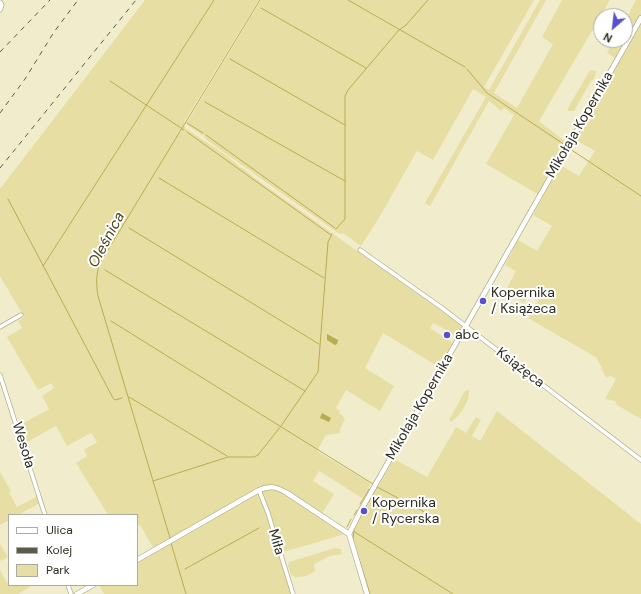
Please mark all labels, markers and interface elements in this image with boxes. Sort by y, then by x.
north arrow [593,8,633,48]
text: N [601,30,615,46]
street label: Mikołaja Kopernika [543,69,617,181]
water label: Oleśnica [85,209,129,271]
place label: Kopernika / Książeca [491,285,556,318]
marker: Kopernika / Książeca [478,296,488,306]
place label: abc [455,327,479,343]
marker: abc [442,330,452,340]
street label: Książęca [493,344,547,392]
street label: Mikołaja Kopernika [383,351,457,463]
street label: Wesoła [8,420,38,470]
place label: Kopernika / Rycerska [372,495,439,528]
marker: Kopernika / Rycerska [359,506,369,516]
legend [8,514,138,586]
text: Ulica [46,522,73,538]
street label: Miła [264,527,288,557]
text: Kolej [46,542,72,558]
text: Park [46,562,70,578]

